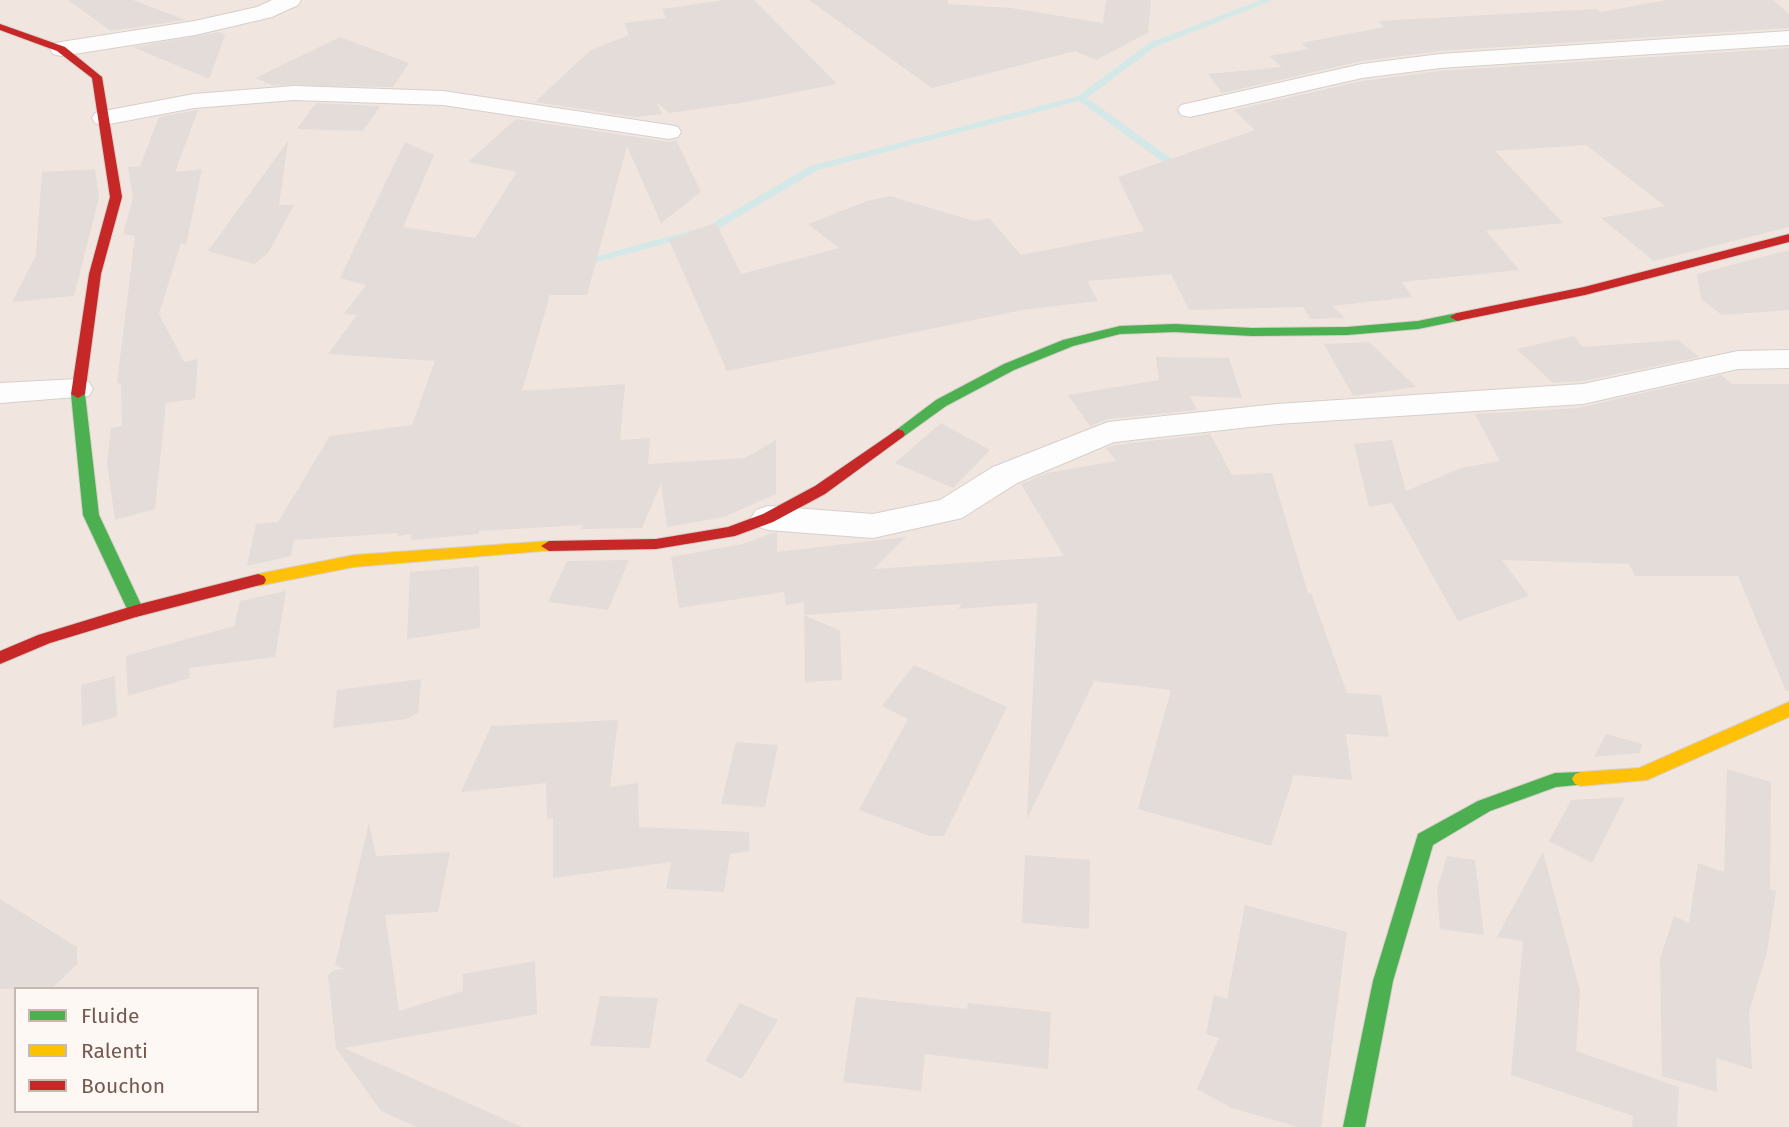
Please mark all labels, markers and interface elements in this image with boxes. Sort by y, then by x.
legend [14,987,259,1113]
text: Fluide [81,1003,139,1029]
text: Ralenti [81,1038,148,1064]
text: Bouchon [81,1073,165,1099]

